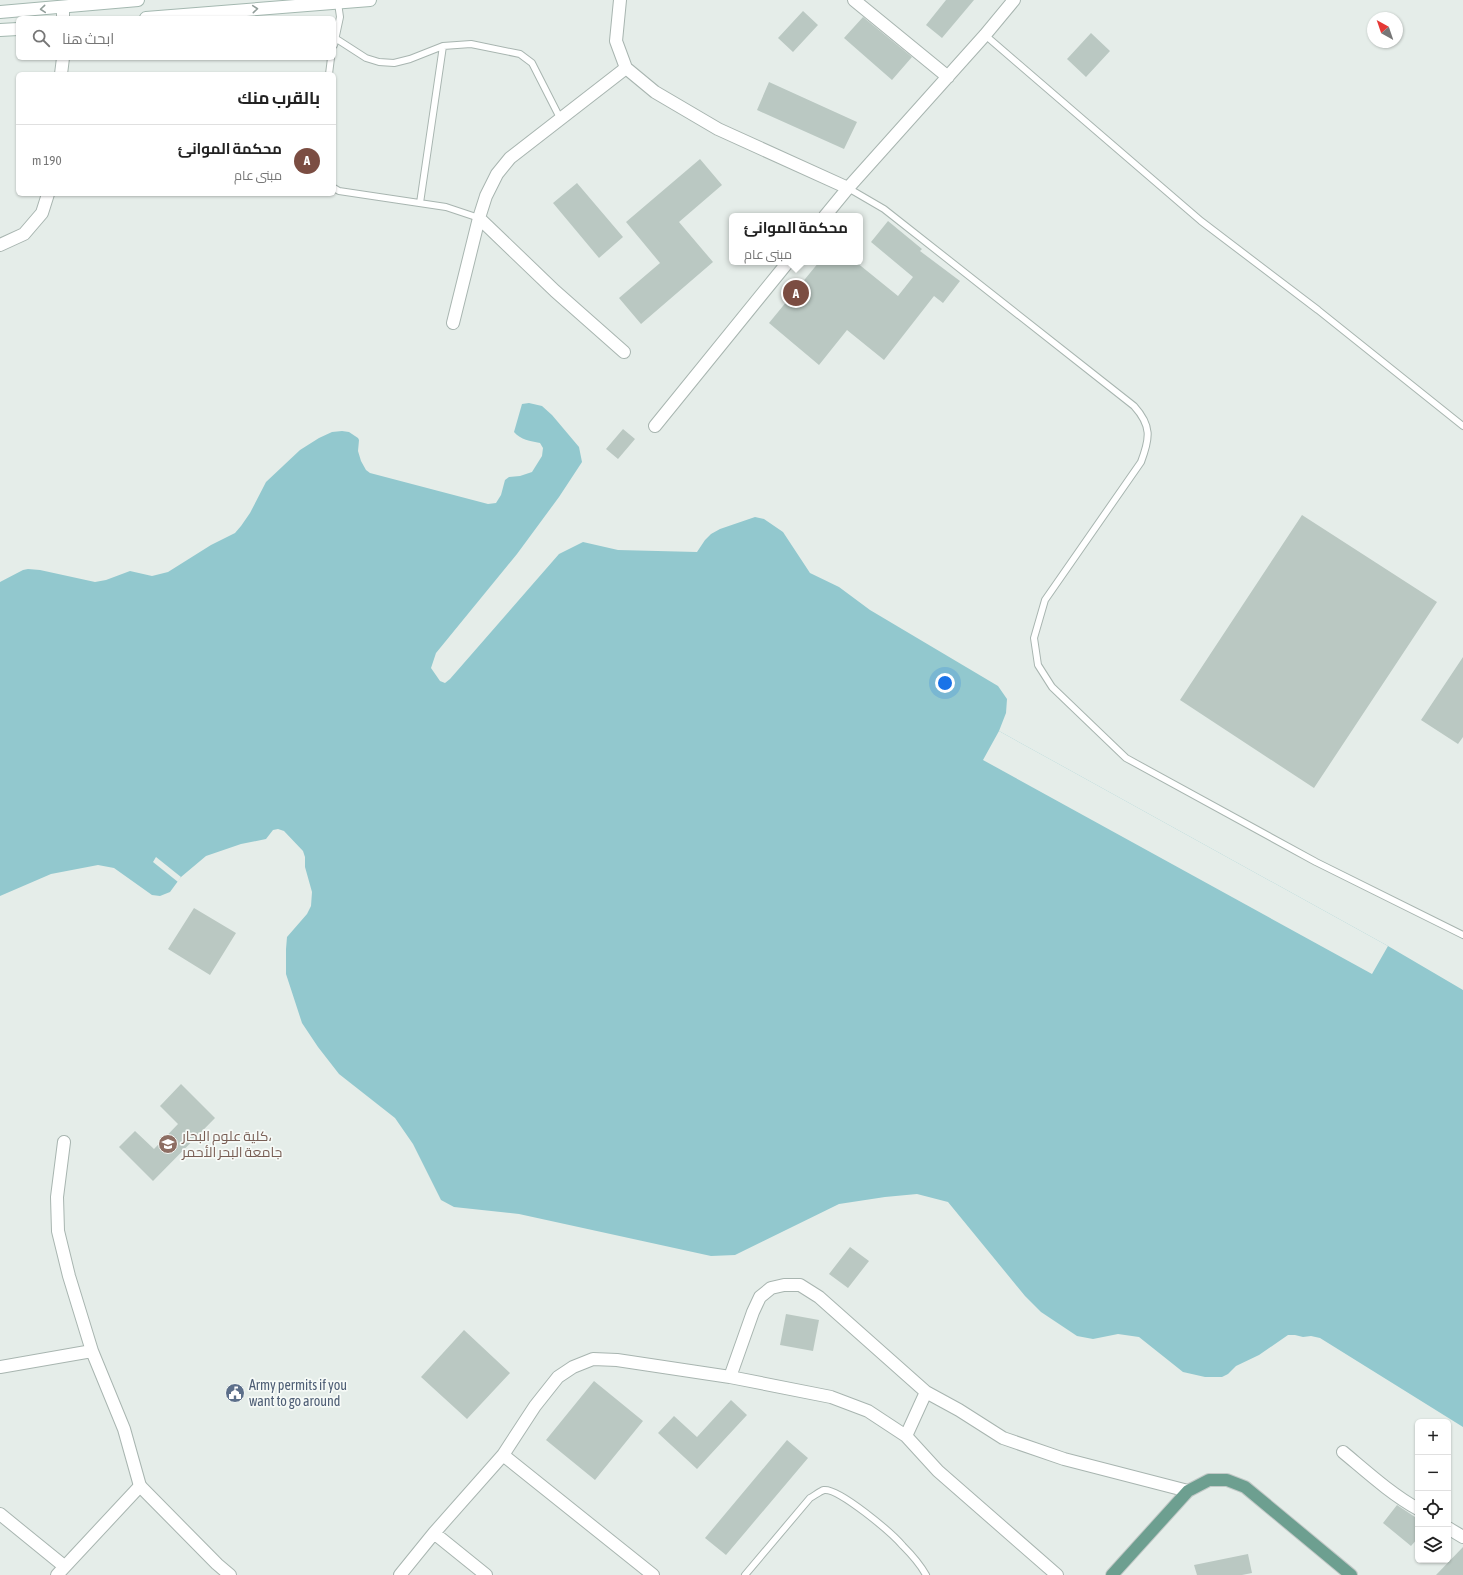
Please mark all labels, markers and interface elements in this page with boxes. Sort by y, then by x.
one-way arrow [40,4,46,13]
one-way arrow [252,5,258,14]
north arrow [1367,12,1403,48]
search box [16,16,336,60]
icon: search [30,27,52,49]
text: ابحث هنا [62,30,114,47]
text: بالقرب منك [237,88,320,108]
text: محكمة الموانئ [178,140,282,157]
text: 190 m [32,153,62,168]
text: A [304,153,310,168]
text: مبنى عام [234,168,282,183]
popup [729,213,863,265]
text: محكمة الموانئ [744,219,848,236]
text: مبنى عام [744,247,792,262]
pin: A [783,278,809,308]
your location [935,673,955,693]
place label: كلية علوم البحار، جامعة البحر الأحمر [181,1128,282,1160]
school or university icon: كلية علوم البحار، جامعة البحر الأحمر [157,1133,179,1155]
place label: Army permits if you want to go around [249,1377,347,1409]
public building icon: Army permits if you want to go around [224,1382,246,1404]
map controls [1415,1419,1451,1563]
button: + [1415,1419,1451,1455]
button: − [1415,1455,1451,1491]
button: locate [1415,1491,1451,1527]
button: layers [1415,1527,1451,1563]

